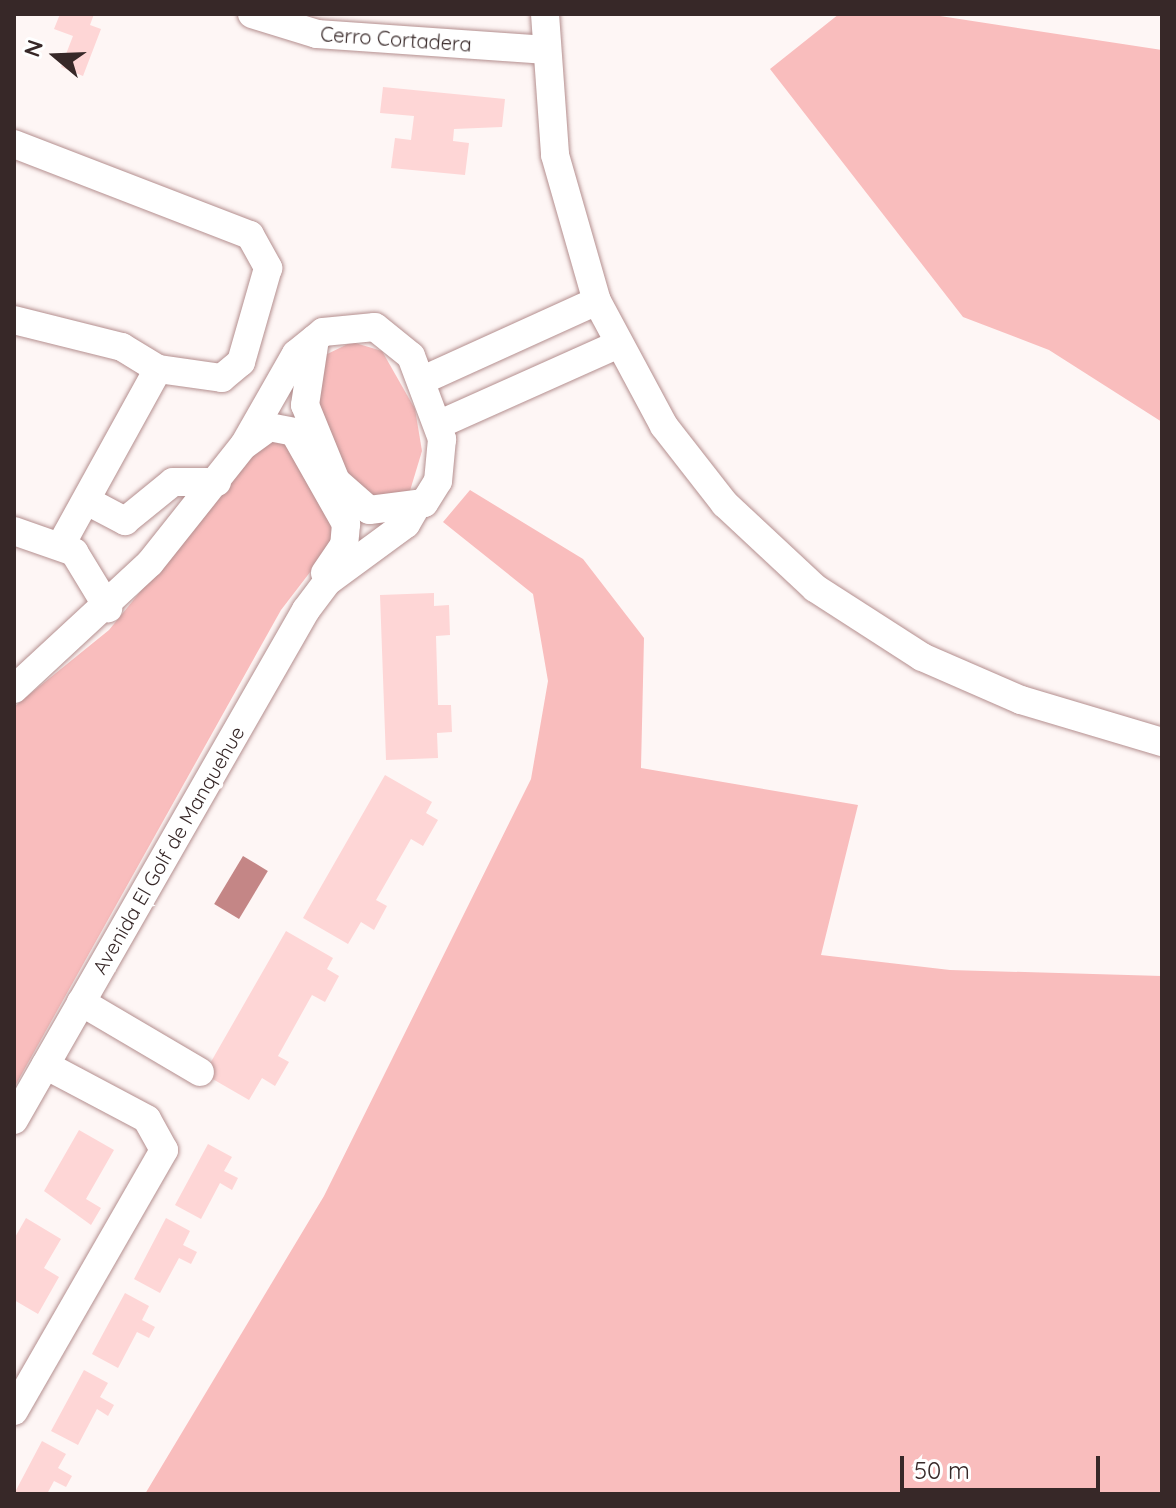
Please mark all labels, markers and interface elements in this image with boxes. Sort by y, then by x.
north arrow [16,16,96,96]
street label: Cerro Cortadera [320,22,472,56]
text: N [17,36,49,60]
street label: Avenida El Golf de Manquehue [87,722,249,978]
scale bar [904,1440,1104,1490]
text: 50 m [914,1455,970,1485]

